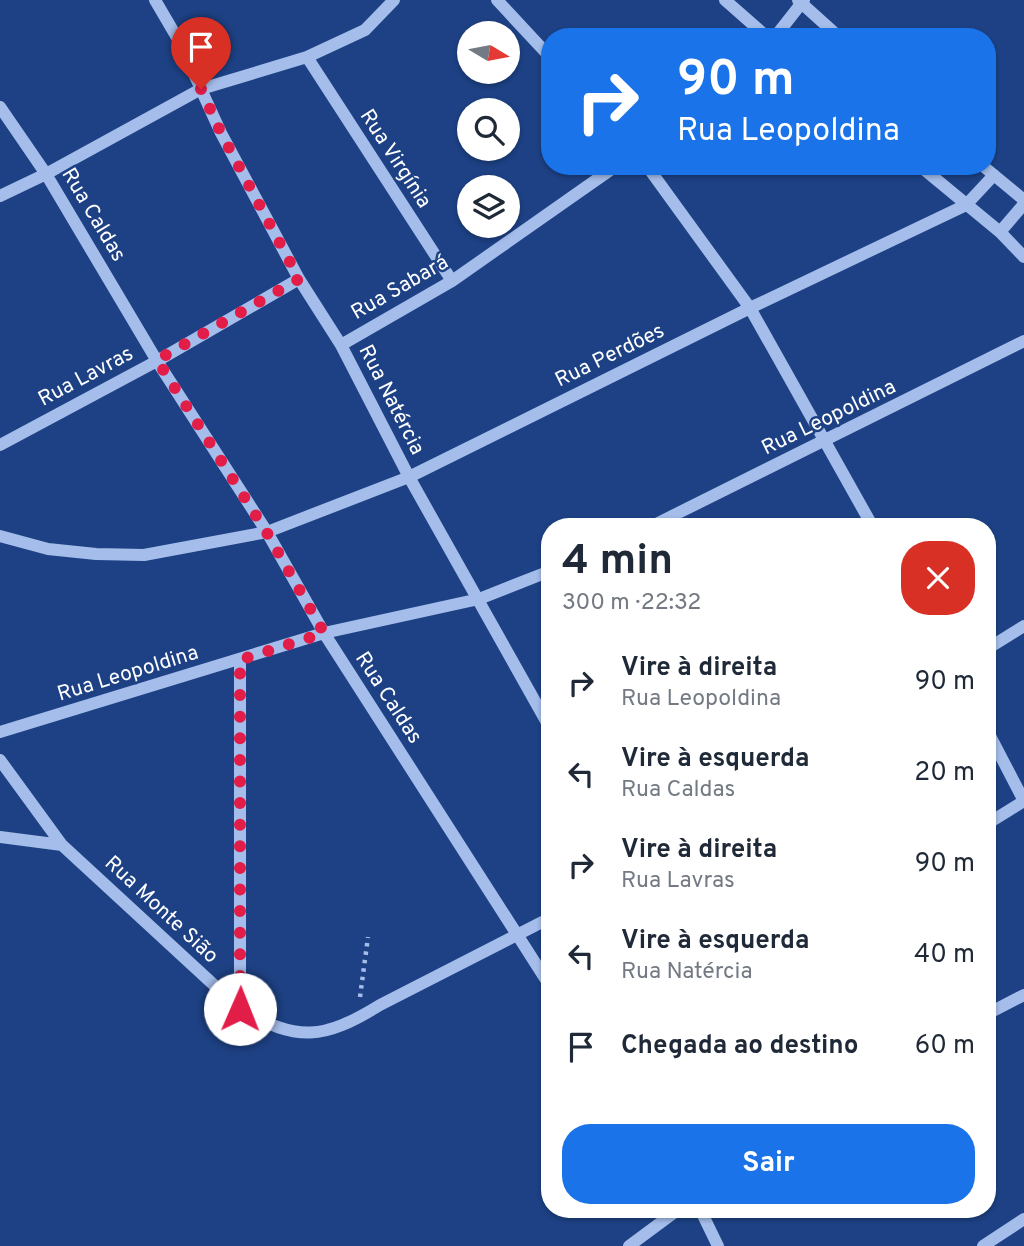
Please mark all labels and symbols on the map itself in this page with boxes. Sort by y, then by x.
pin [171,17,231,89]
north arrow [457,21,520,84]
street label: Rua Virgínia [353,104,437,214]
street label: Rua Caldas [55,163,131,267]
street label: Rua Sabará [347,249,453,327]
street label: Rua Perdões [551,318,669,394]
street label: Rua Natércia [352,340,430,460]
street label: Rua Lavras [34,341,138,413]
street label: Rua Leopoldina [757,374,901,462]
street label: Rua Leopoldina [54,640,202,708]
street label: Rua Caldas [348,647,428,749]
street label: Rua Monte Sião [98,850,224,970]
position arrow [203,972,277,1046]

